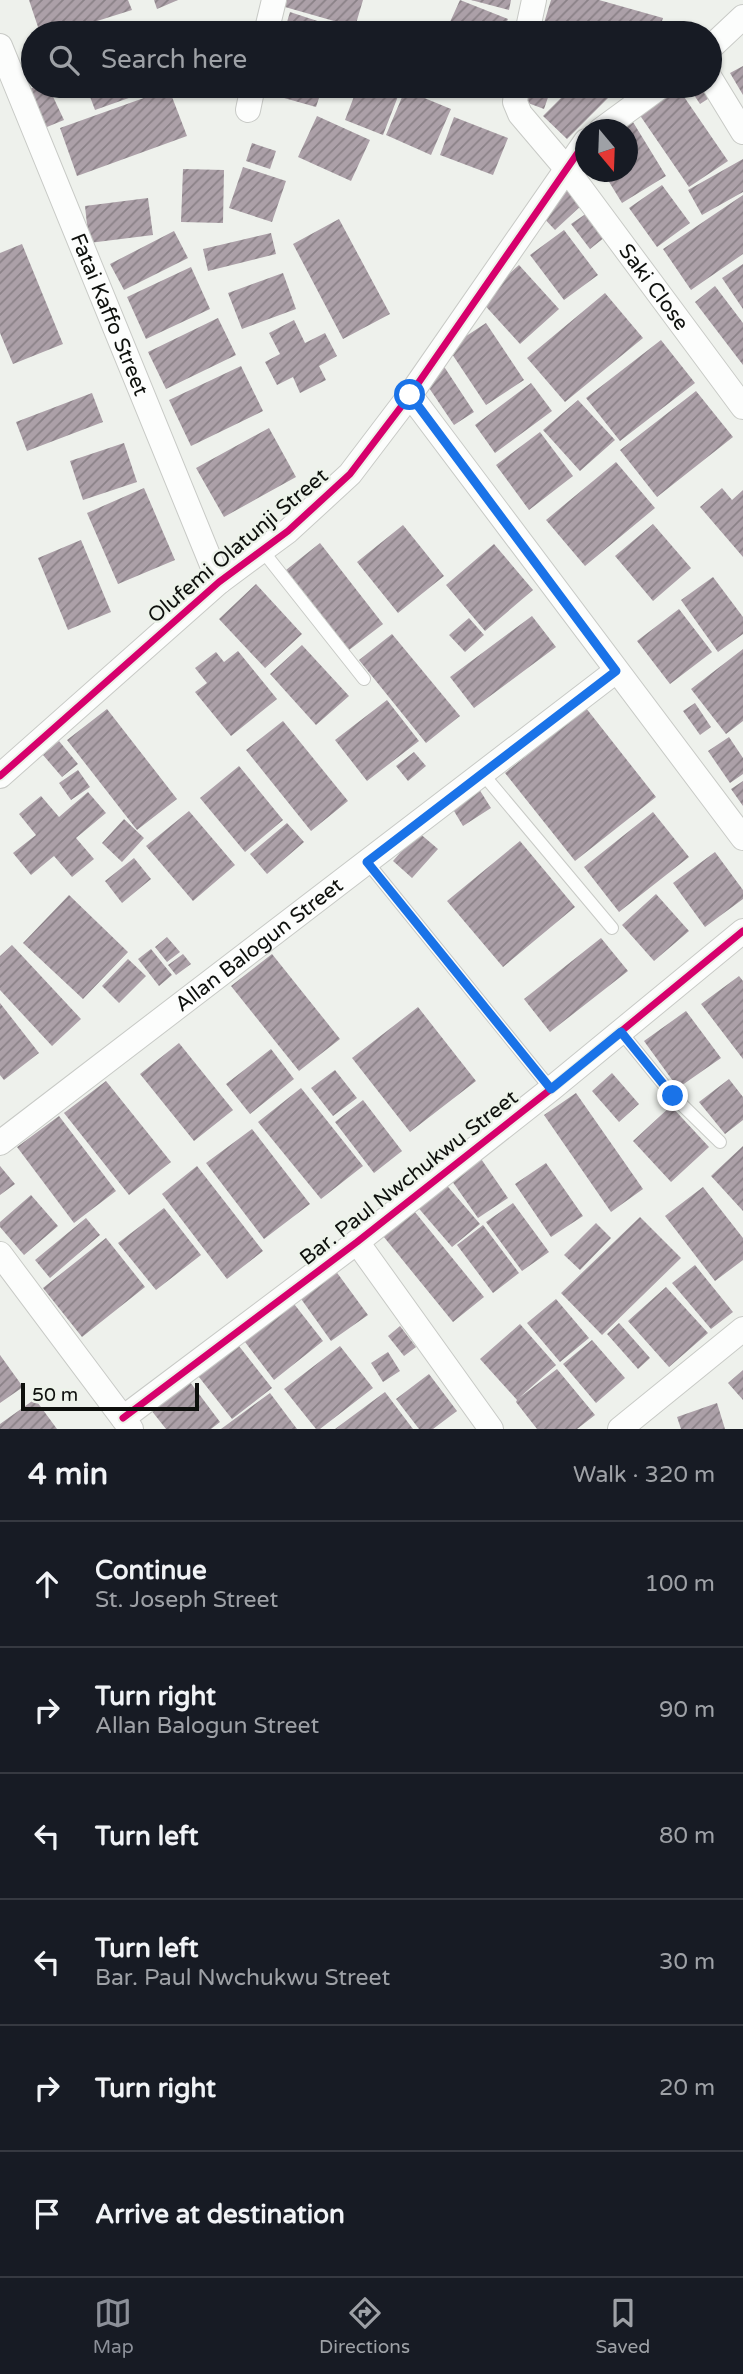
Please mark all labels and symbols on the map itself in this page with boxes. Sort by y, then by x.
north arrow [575,119,638,182]
street label: Fatai Kaffo Street [65,230,154,399]
street label: Saki Close [614,239,694,335]
route start [394,379,425,410]
street label: Olufemi Olatunji Street [143,463,333,629]
street label: Allan Balogun Street [170,872,348,1017]
route end [657,1080,688,1111]
street label: Bar. Paul Nwchukwu Street [295,1085,523,1271]
scale bar [21,1380,200,1412]

